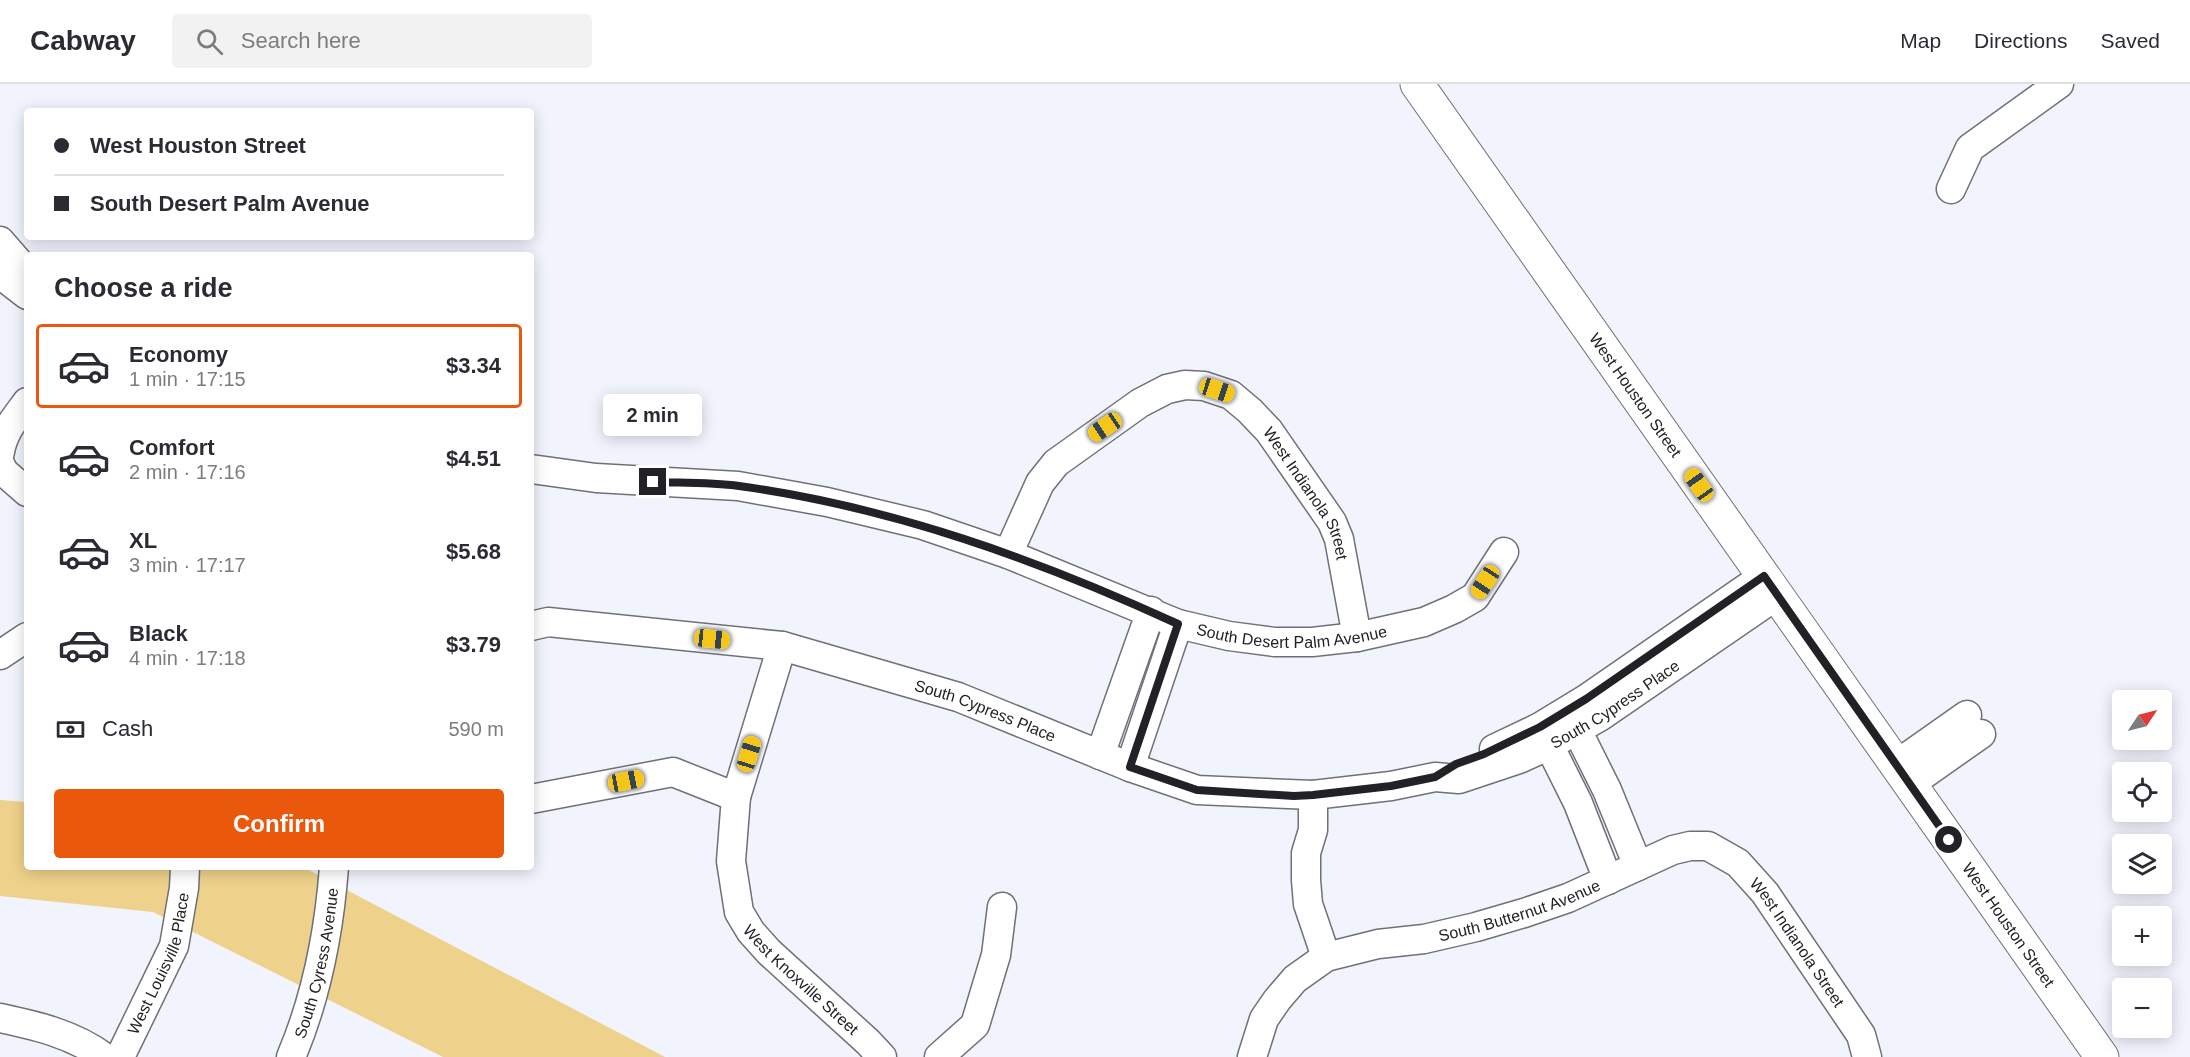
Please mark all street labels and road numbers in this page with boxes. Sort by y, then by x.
street label: West Houston Street [1586,330,1685,461]
street label: West Indianola Street [1260,424,1351,562]
street label: South Desert Palm Avenue [1195,621,1389,651]
street label: South Cypress Place [1548,657,1683,752]
street label: South Cypress Place [913,677,1058,745]
street label: West Houston Street [1959,860,2058,990]
street label: West Indianola Street [1747,875,1848,1011]
street label: South Butternut Avenue [1437,876,1603,944]
street label: South Cyress Avenue [291,887,341,1040]
street label: West Louisville Place [124,891,192,1037]
street label: West Knoxville Street [740,921,862,1038]

